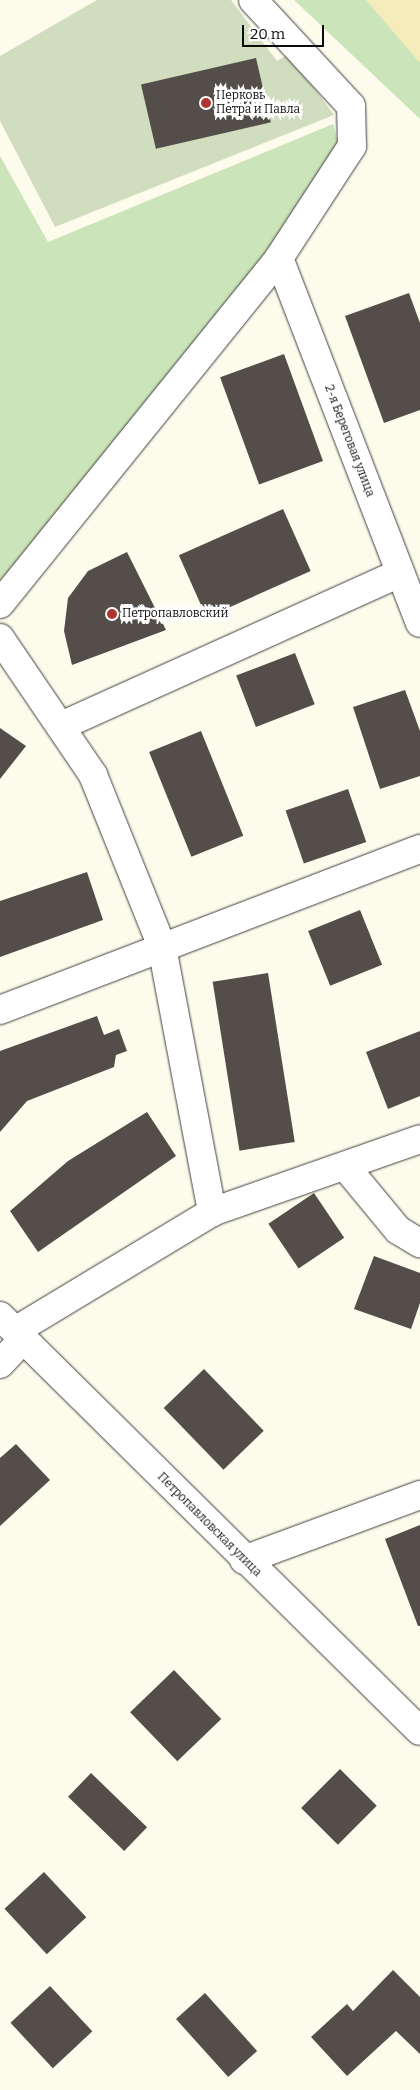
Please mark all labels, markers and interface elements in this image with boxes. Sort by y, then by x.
scale bar [245,15,328,47]
text: 20 m [250,25,285,43]
place label: Церковь Петра и Павла [216,89,300,117]
marker: Церковь Петра и Павла [200,97,212,109]
street label: 2-я Береговая улица [321,383,377,499]
place label: Петропавловский [122,607,228,621]
marker: Петропавловский [106,608,118,620]
street label: Петропавловская улица [154,1470,264,1580]

